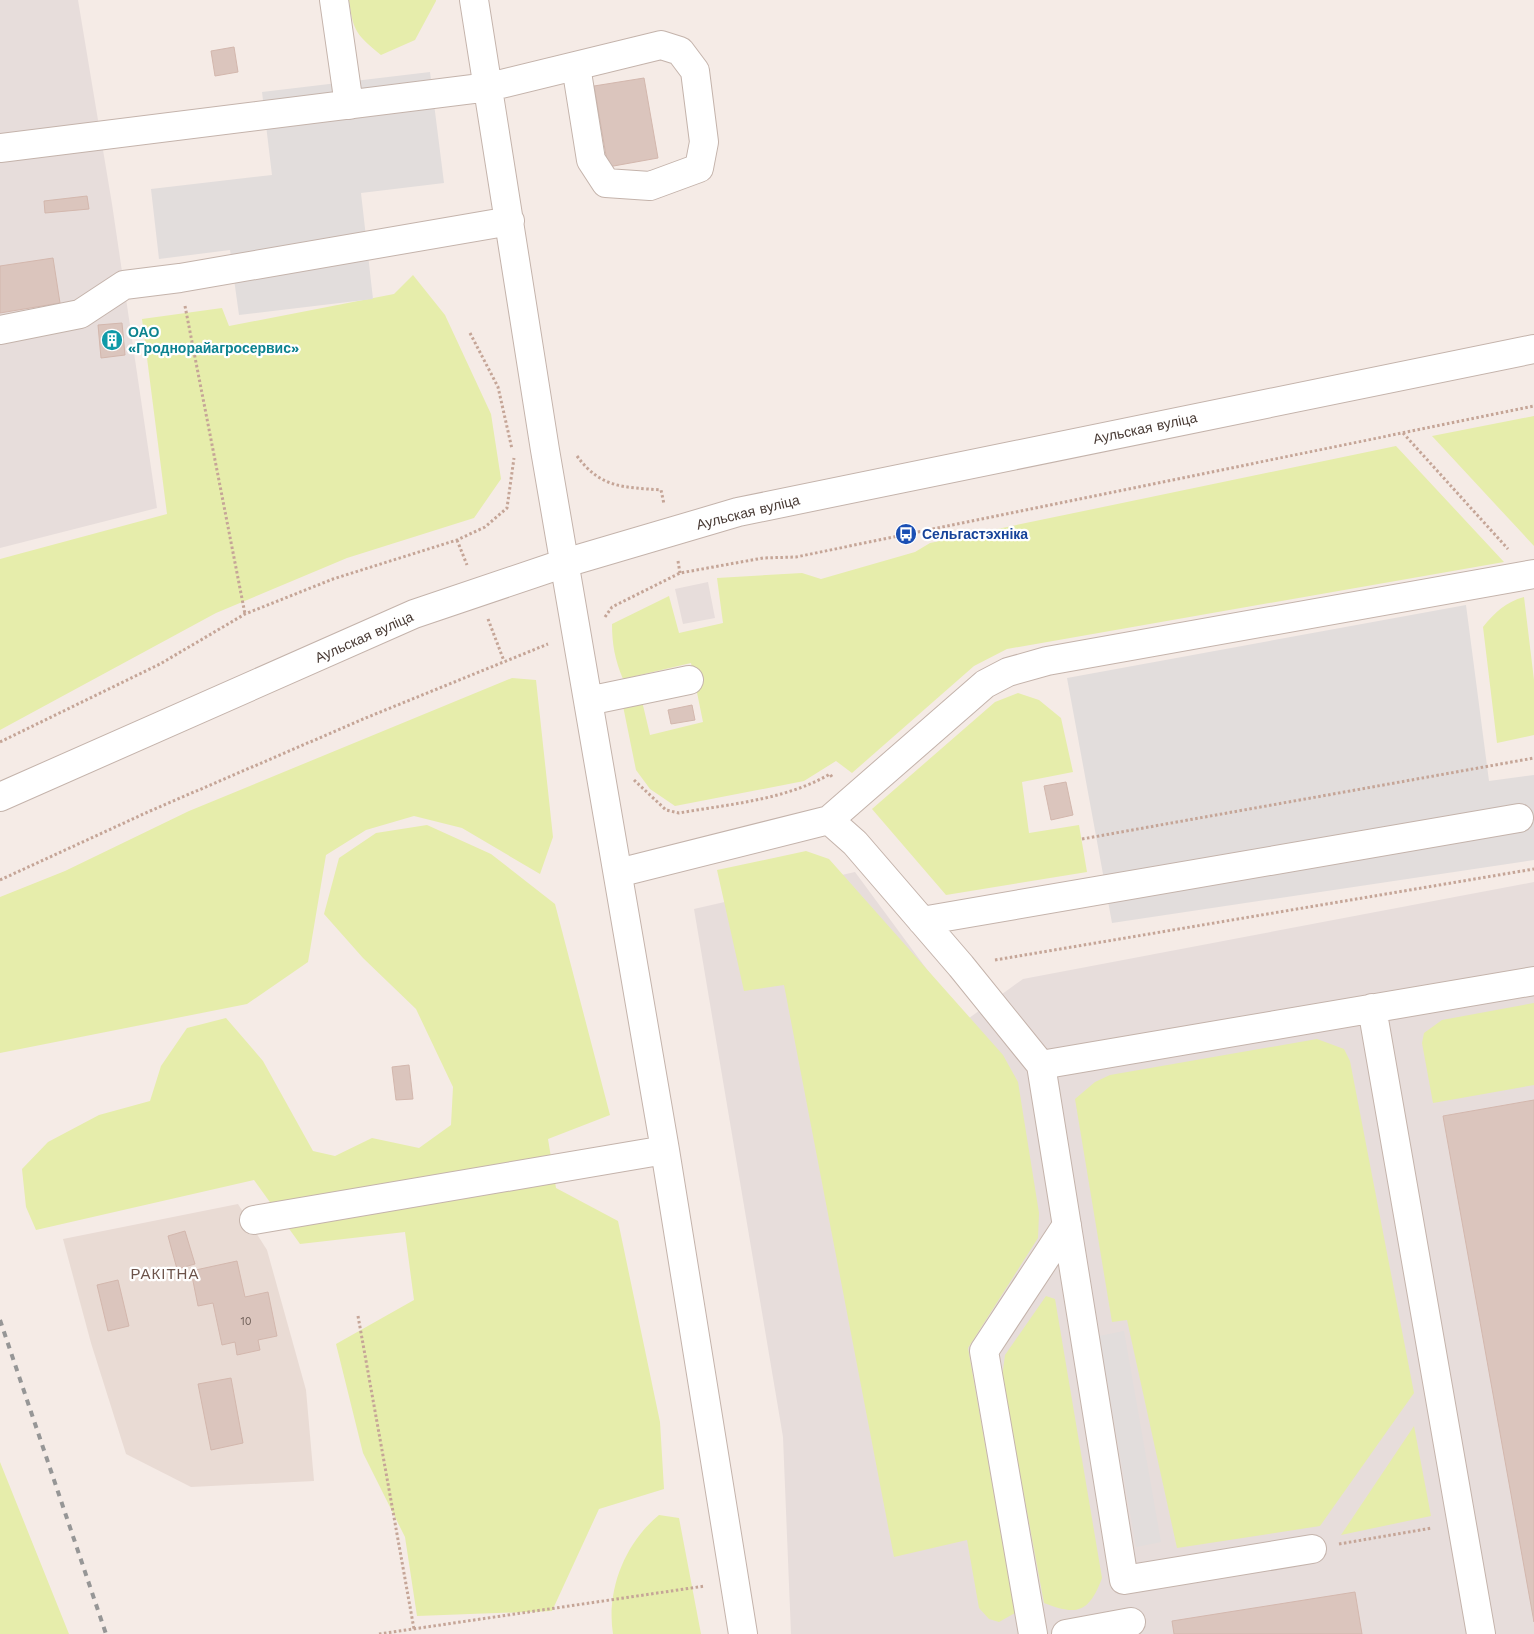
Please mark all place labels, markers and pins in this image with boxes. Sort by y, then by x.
place label: ОАО «Гроднорайагросервис» [128,324,299,356]
building icon: ОАО «Гроднорайагросервис» [100,328,124,352]
bus stop icon: Сельгастэхніка [894,522,918,546]
place label: Сельгастэхніка [922,526,1028,542]

